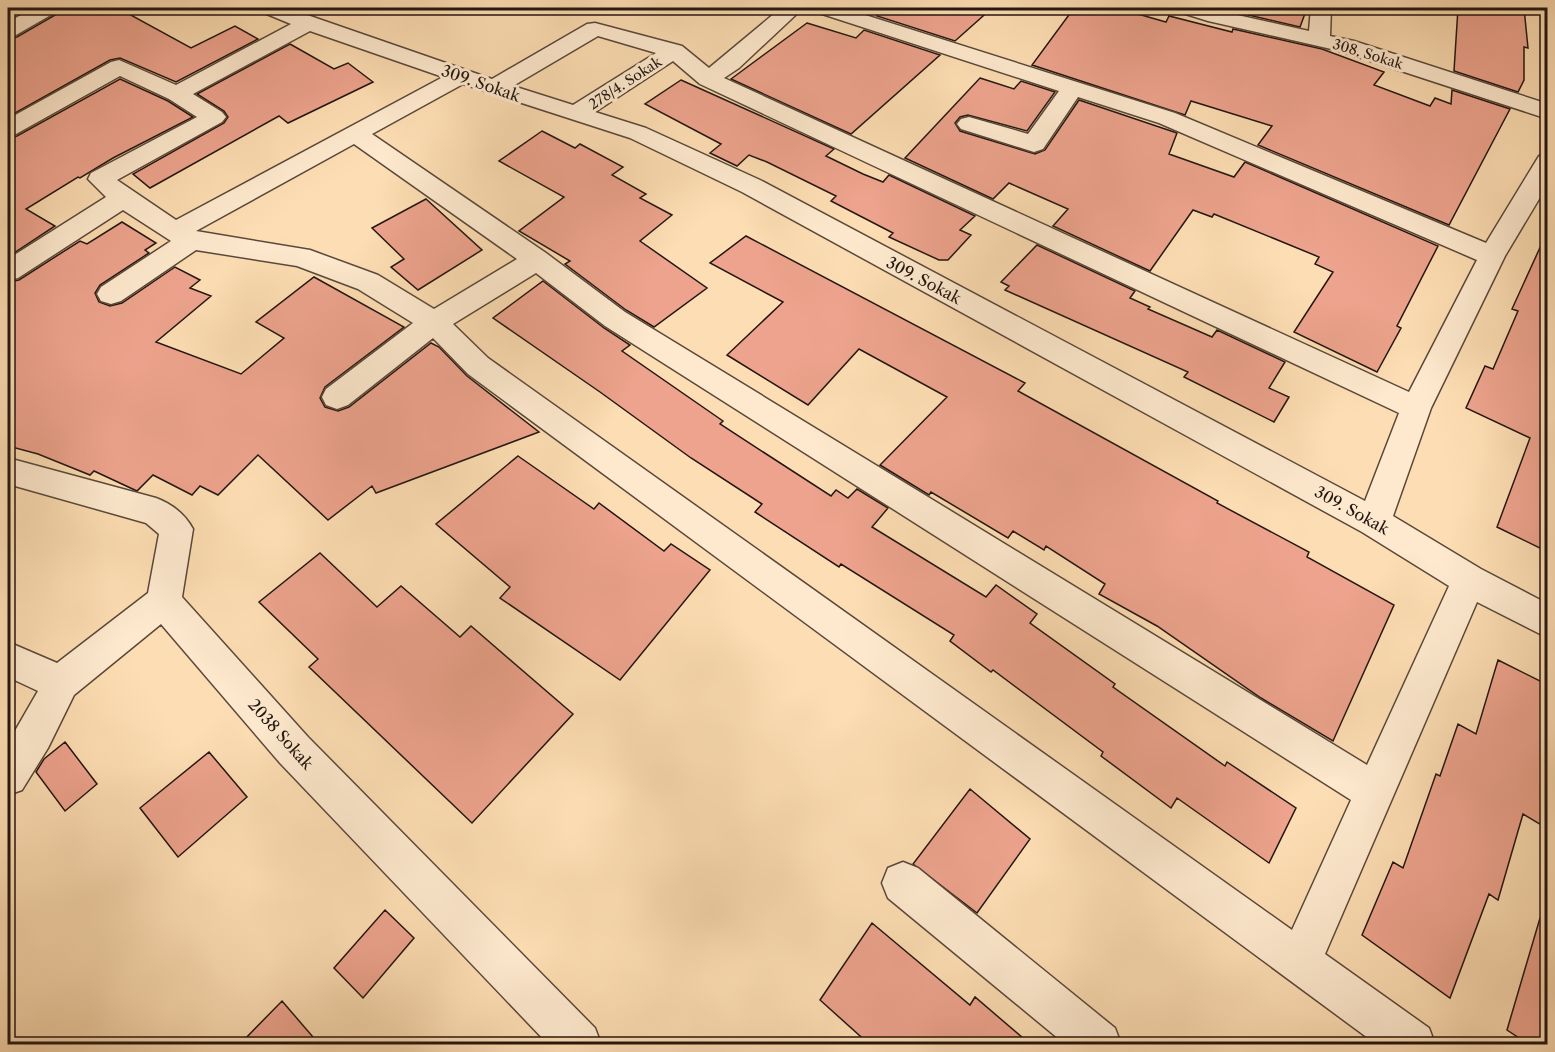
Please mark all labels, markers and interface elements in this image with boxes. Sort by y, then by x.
street label: 308. Sokak [1331,35,1406,73]
street label: 278/4. Sokak [585,52,666,113]
street label: 309. Sokak [439,60,524,106]
street label: 309. Sokak [883,252,966,308]
street label: 309. Sokak [1311,481,1393,539]
street label: 2038 Sokak [244,695,318,774]

